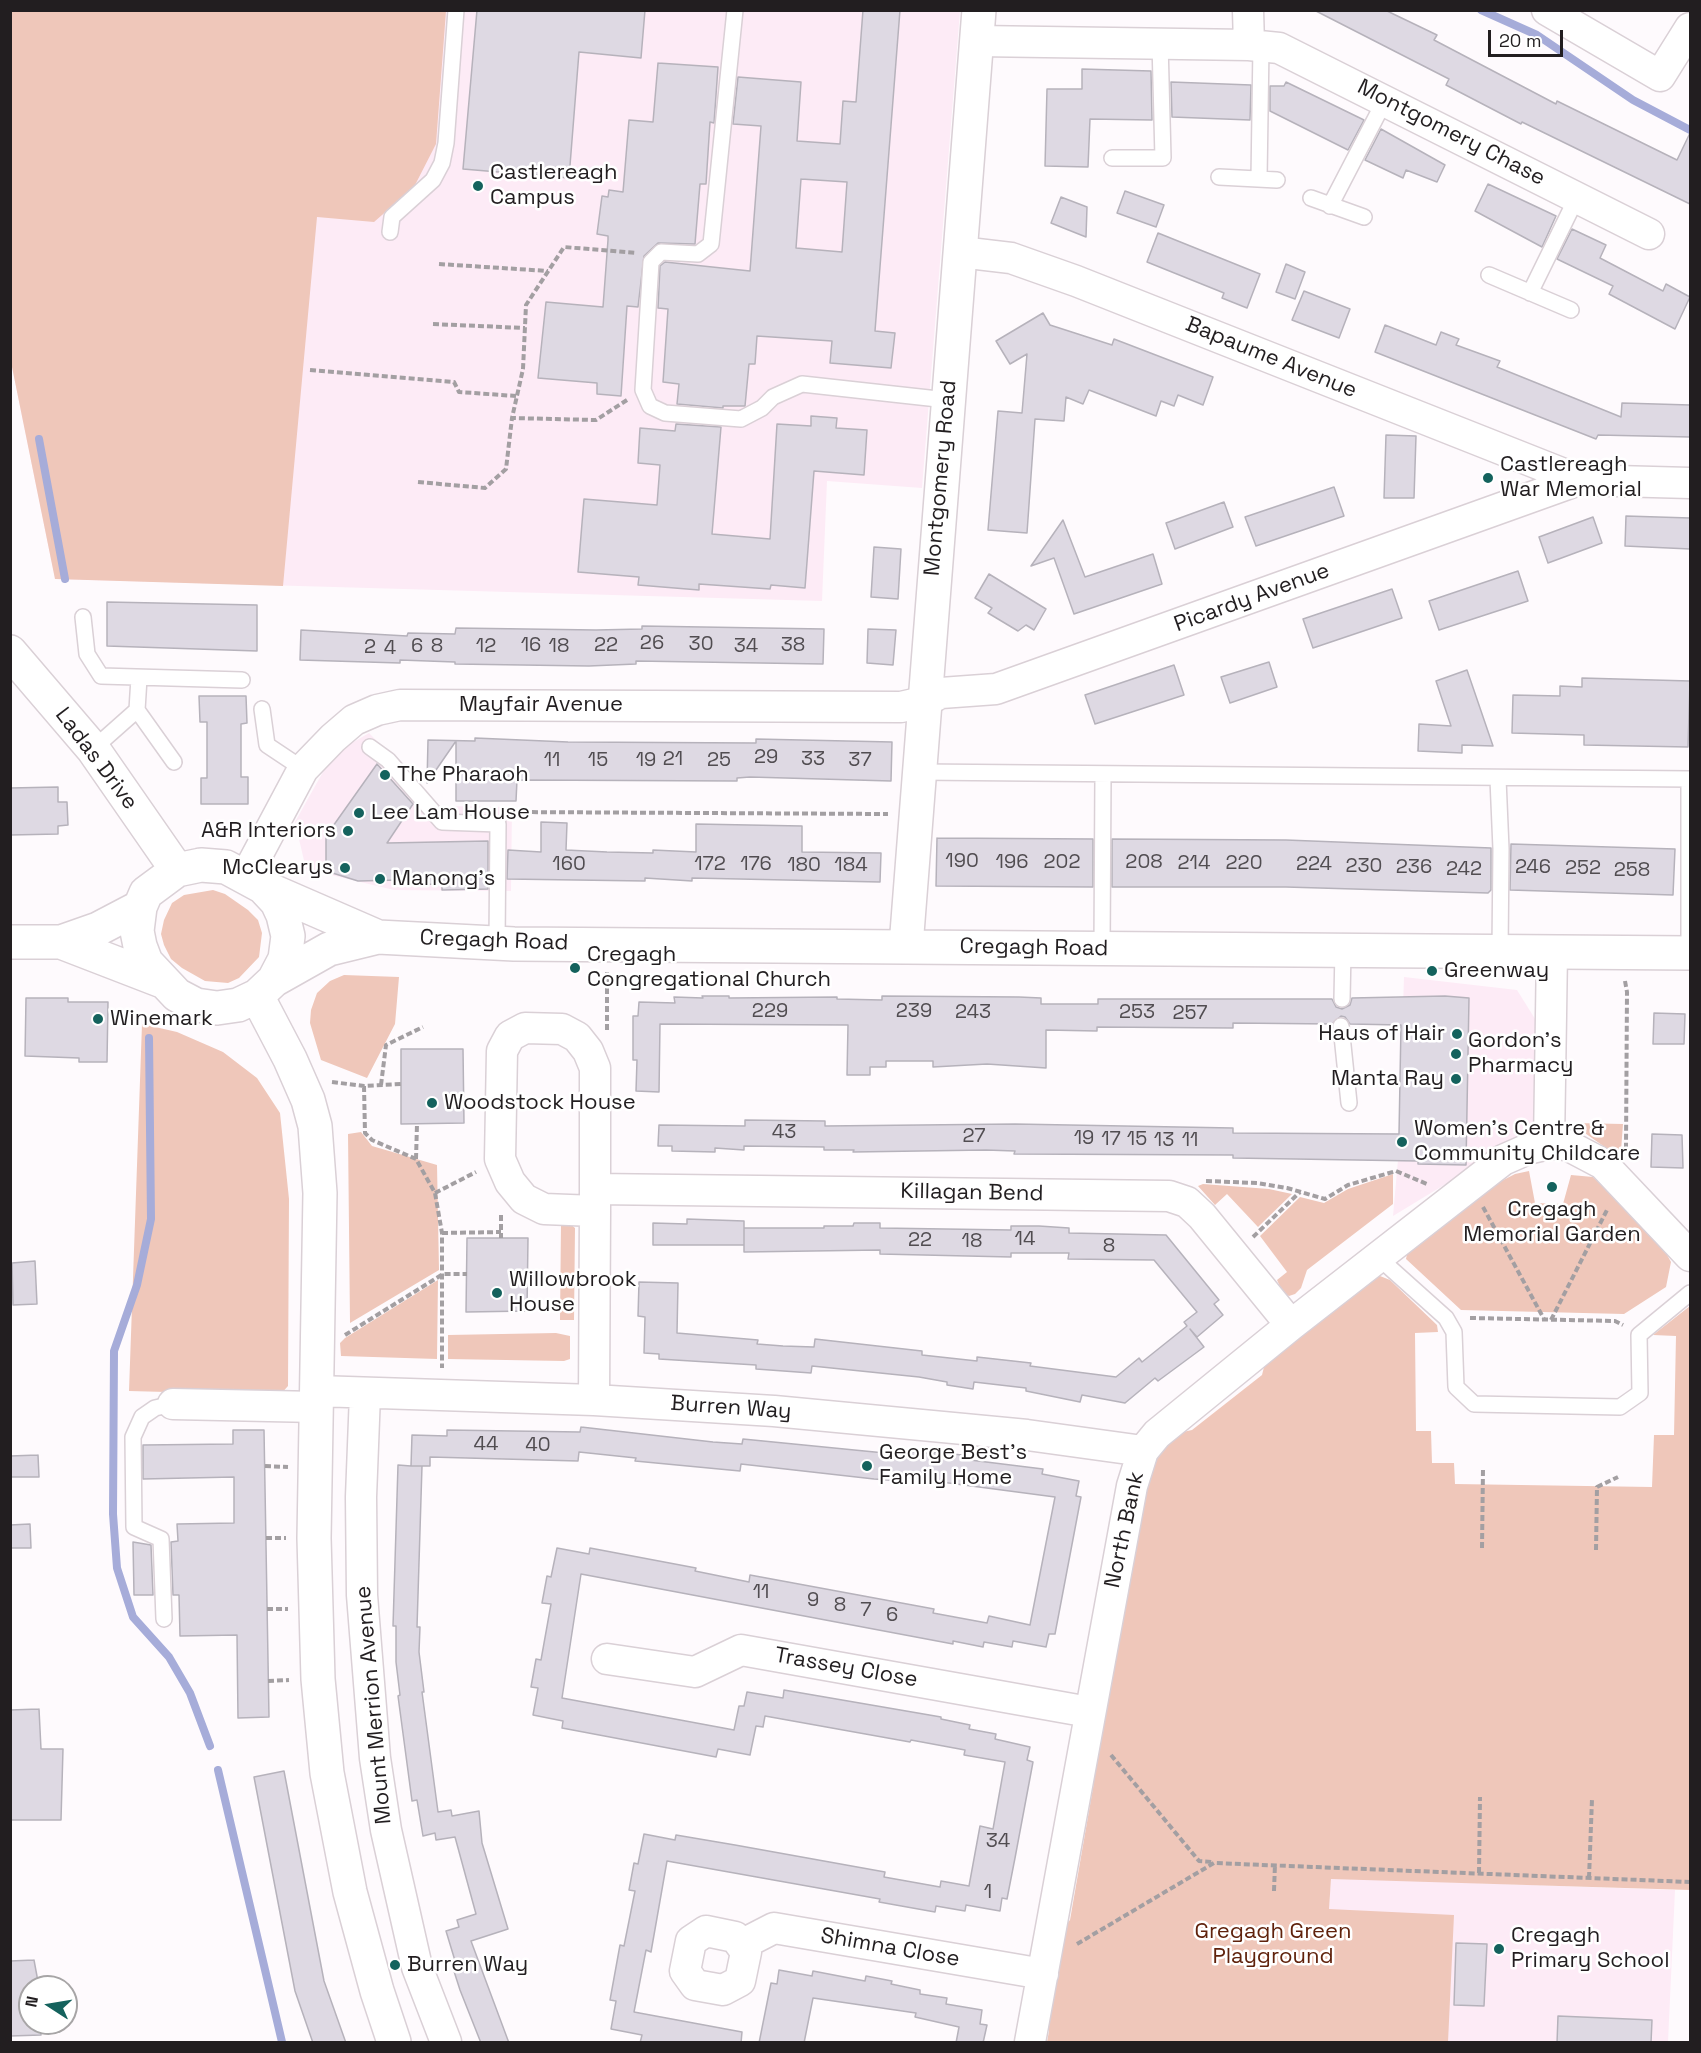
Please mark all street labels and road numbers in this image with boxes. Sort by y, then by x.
street label: Montgomery Chase [1353,74,1549,192]
street label: Bapaume Avenue [1181,312,1361,404]
street label: Montgomery Road [919,379,963,577]
street label: Picardy Avenue [1171,558,1333,638]
street label: Mayfair Avenue [459,692,623,718]
street label: Ladas Drive [49,703,143,815]
street label: Cregagh Road [419,925,569,957]
street label: Cregagh Road [959,934,1109,962]
street label: Killagan Bend [900,1179,1044,1207]
street label: Burren Way [670,1391,792,1425]
street label: North Bank [1100,1469,1150,1591]
street label: Mount Merrion Avenue [350,1585,398,1825]
street label: Trassey Close [772,1642,920,1694]
street label: Shimna Close [818,1923,962,1973]

